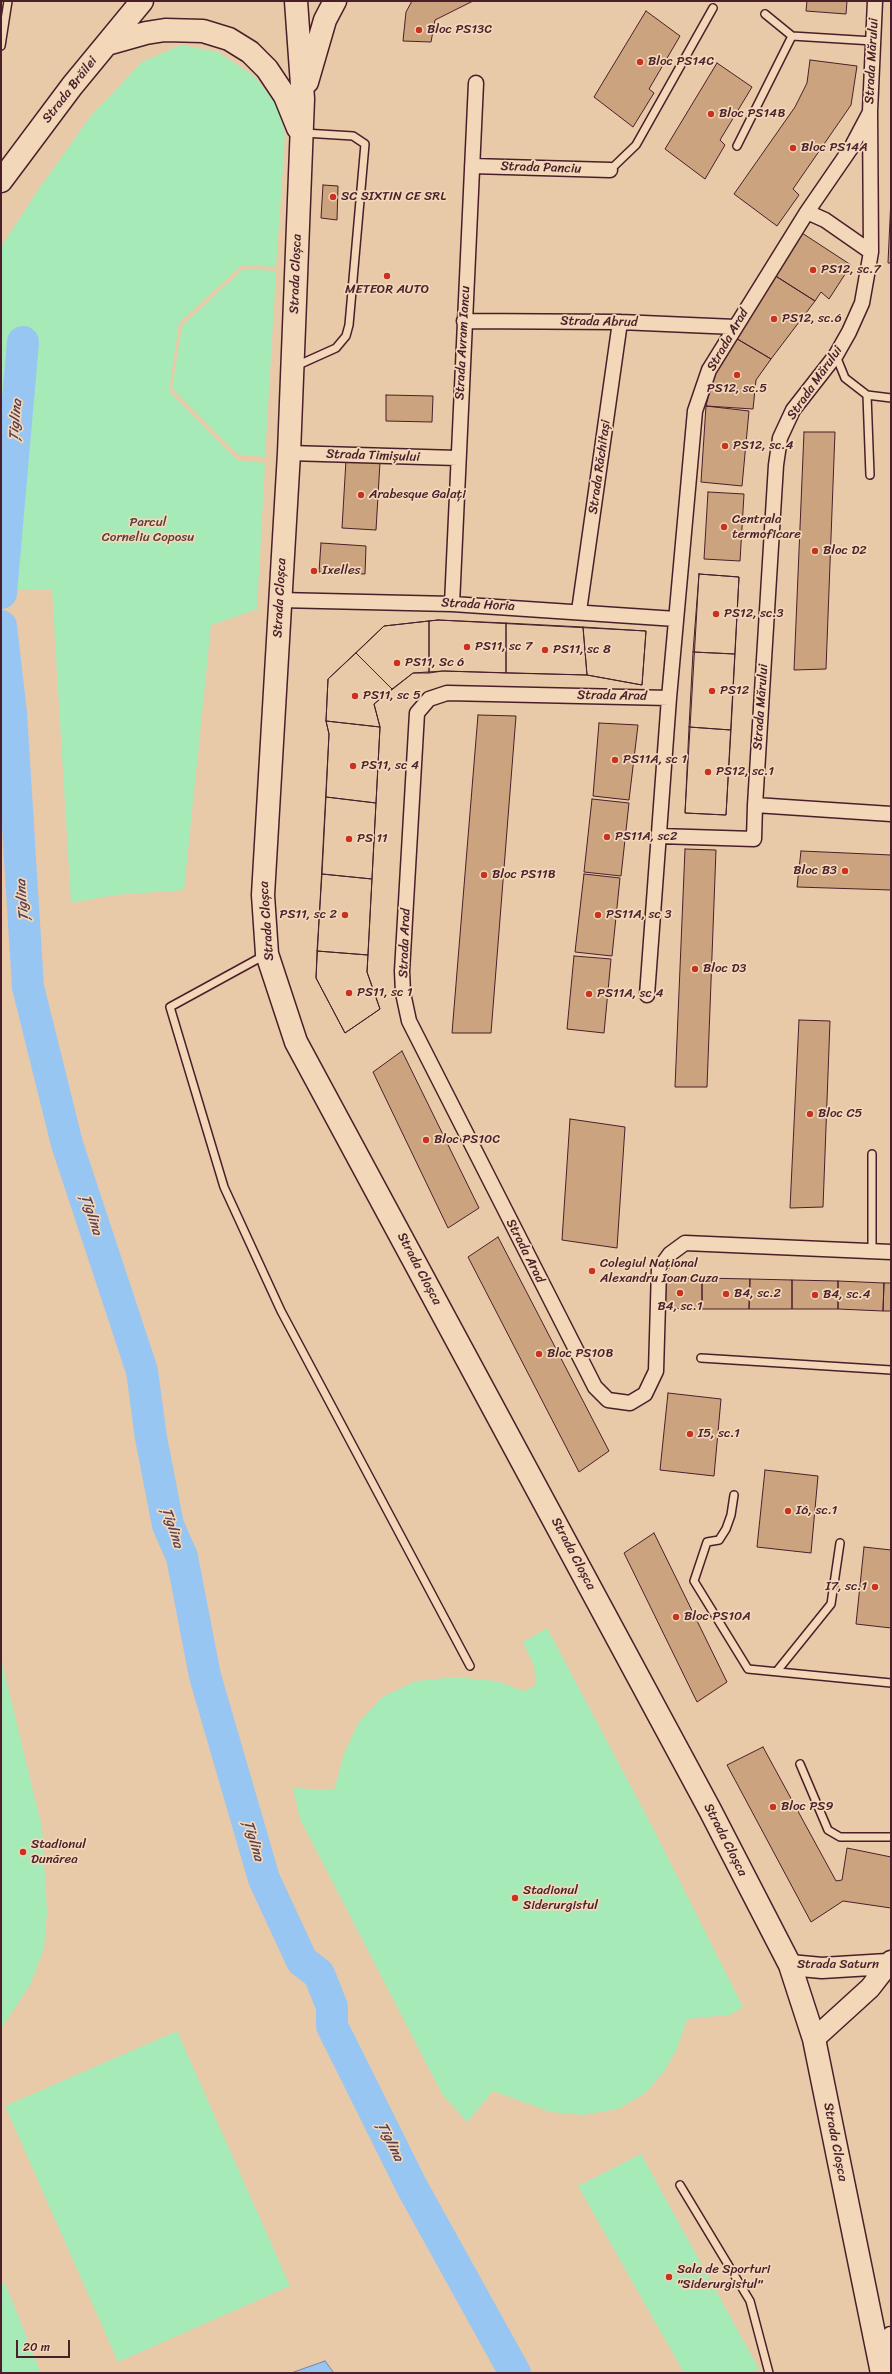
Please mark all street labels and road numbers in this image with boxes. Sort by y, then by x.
street label: Strada Mărului [862,18,882,104]
street label: Strada Brăilei [39,54,101,126]
street label: Strada Panciu [500,159,582,177]
street label: Strada Cloșca [287,234,305,314]
street label: Strada Avram Iancu [452,285,474,401]
street label: Strada Arad [704,306,752,374]
street label: Strada Abrud [560,314,638,330]
street label: Strada Mărului [784,343,846,423]
street label: Strada Răchitași [586,419,614,515]
street label: Strada Timișului [326,447,420,465]
street label: Strada Cloșca [270,558,290,638]
street label: Strada Horia [441,595,515,615]
street label: Strada Mărului [750,663,772,751]
street label: Strada Arad [577,688,647,704]
street label: Strada Cloșca [256,881,278,961]
street label: Strada Arad [396,908,414,978]
street label: Strada Arad [502,1216,548,1286]
street label: Strada Cloșca [393,1230,445,1308]
street label: Strada Cloșca [547,1515,599,1593]
street label: Strada Cloșca [700,1801,750,1879]
street label: Strada Saturn [797,1957,879,1973]
street label: Strada Cloșca [820,2101,850,2183]

